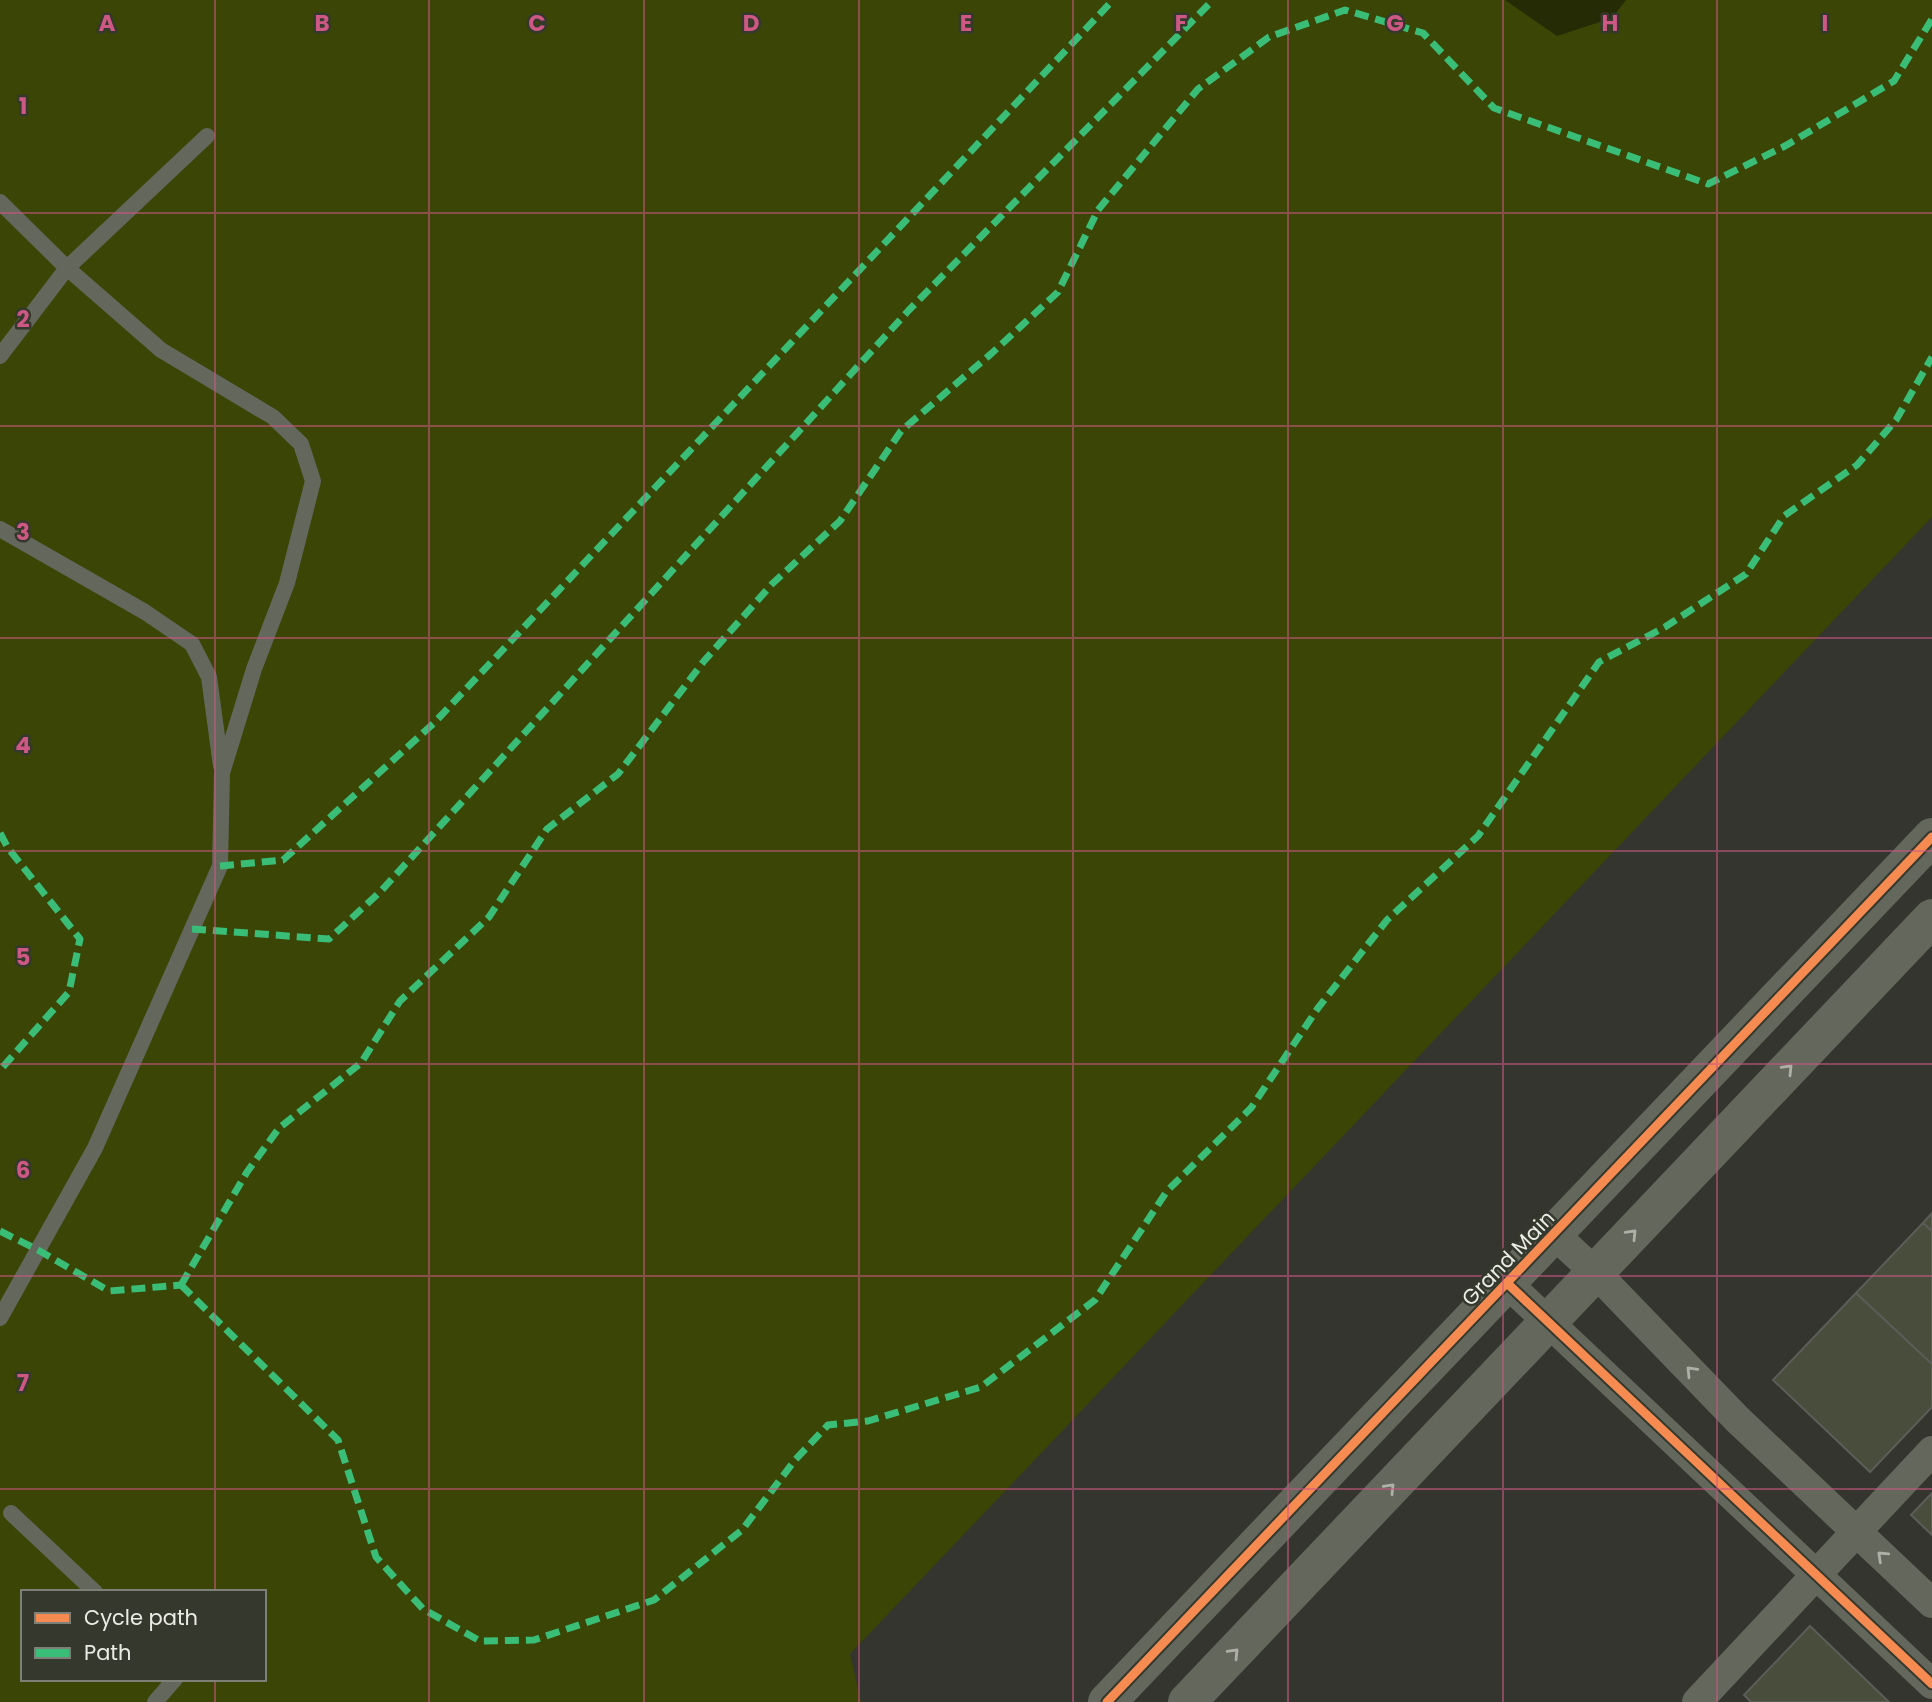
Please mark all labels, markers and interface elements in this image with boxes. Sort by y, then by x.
text: A [99,7,116,39]
text: B [314,7,330,39]
text: C [528,7,546,39]
text: D [743,7,759,39]
text: E [960,7,972,39]
text: F [1175,7,1187,39]
text: G [1386,7,1404,39]
text: H [1602,7,1618,39]
text: I [1822,7,1828,39]
text: 1 [19,90,27,122]
text: 2 [16,303,30,335]
text: 3 [16,516,30,548]
text: 4 [15,729,31,761]
text: 5 [16,941,30,973]
one-way arrow [1780,1064,1793,1077]
text: 6 [16,1154,30,1186]
street label: Grand Main [1455,1204,1561,1312]
one-way arrow [1623,1229,1636,1242]
one-way arrow [1686,1366,1699,1379]
text: 7 [17,1367,29,1399]
one-way arrow [1382,1483,1395,1496]
one-way arrow [1877,1551,1890,1564]
legend [21,1590,266,1681]
text: Cycle path [84,1603,198,1632]
text: Path [84,1638,131,1667]
one-way arrow [1225,1648,1238,1661]

